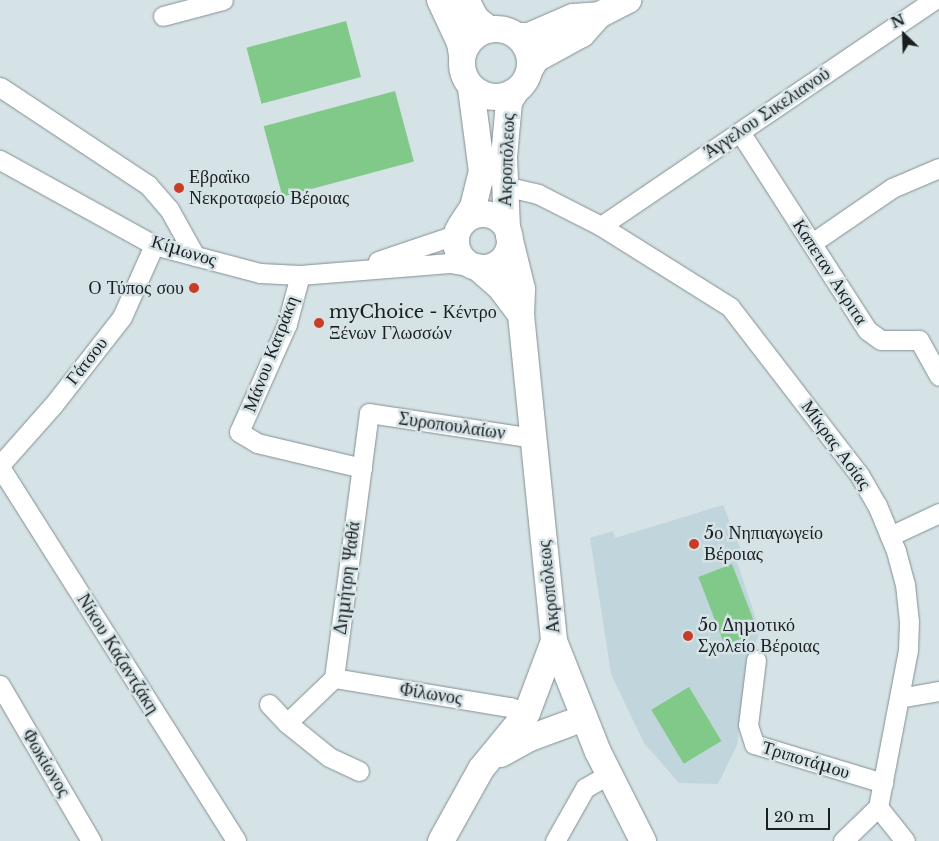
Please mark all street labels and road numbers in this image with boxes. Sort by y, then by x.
street label: Άγγελου Σικελιανού [700,63,834,163]
street label: Ακροπόλεως [495,113,519,207]
street label: Καπεταν Ακριτα [788,215,872,329]
street label: Κίμωνος [149,231,219,271]
street label: Μάνου Κατράκη [239,293,303,415]
street label: Γάτσου [62,333,112,389]
street label: Μίκρας Ασίας [796,396,876,494]
street label: Συροπουλαίων [397,408,507,444]
street label: Δημήτρη Ψαθά [329,520,365,636]
street label: Ακροπόλεως [533,539,565,635]
street label: Νίκου Καζαντζάκη [72,590,164,718]
street label: Φίλωνος [398,678,464,710]
street label: Φωκίωνος [17,725,75,801]
street label: Τριποτάμου [760,736,852,784]

